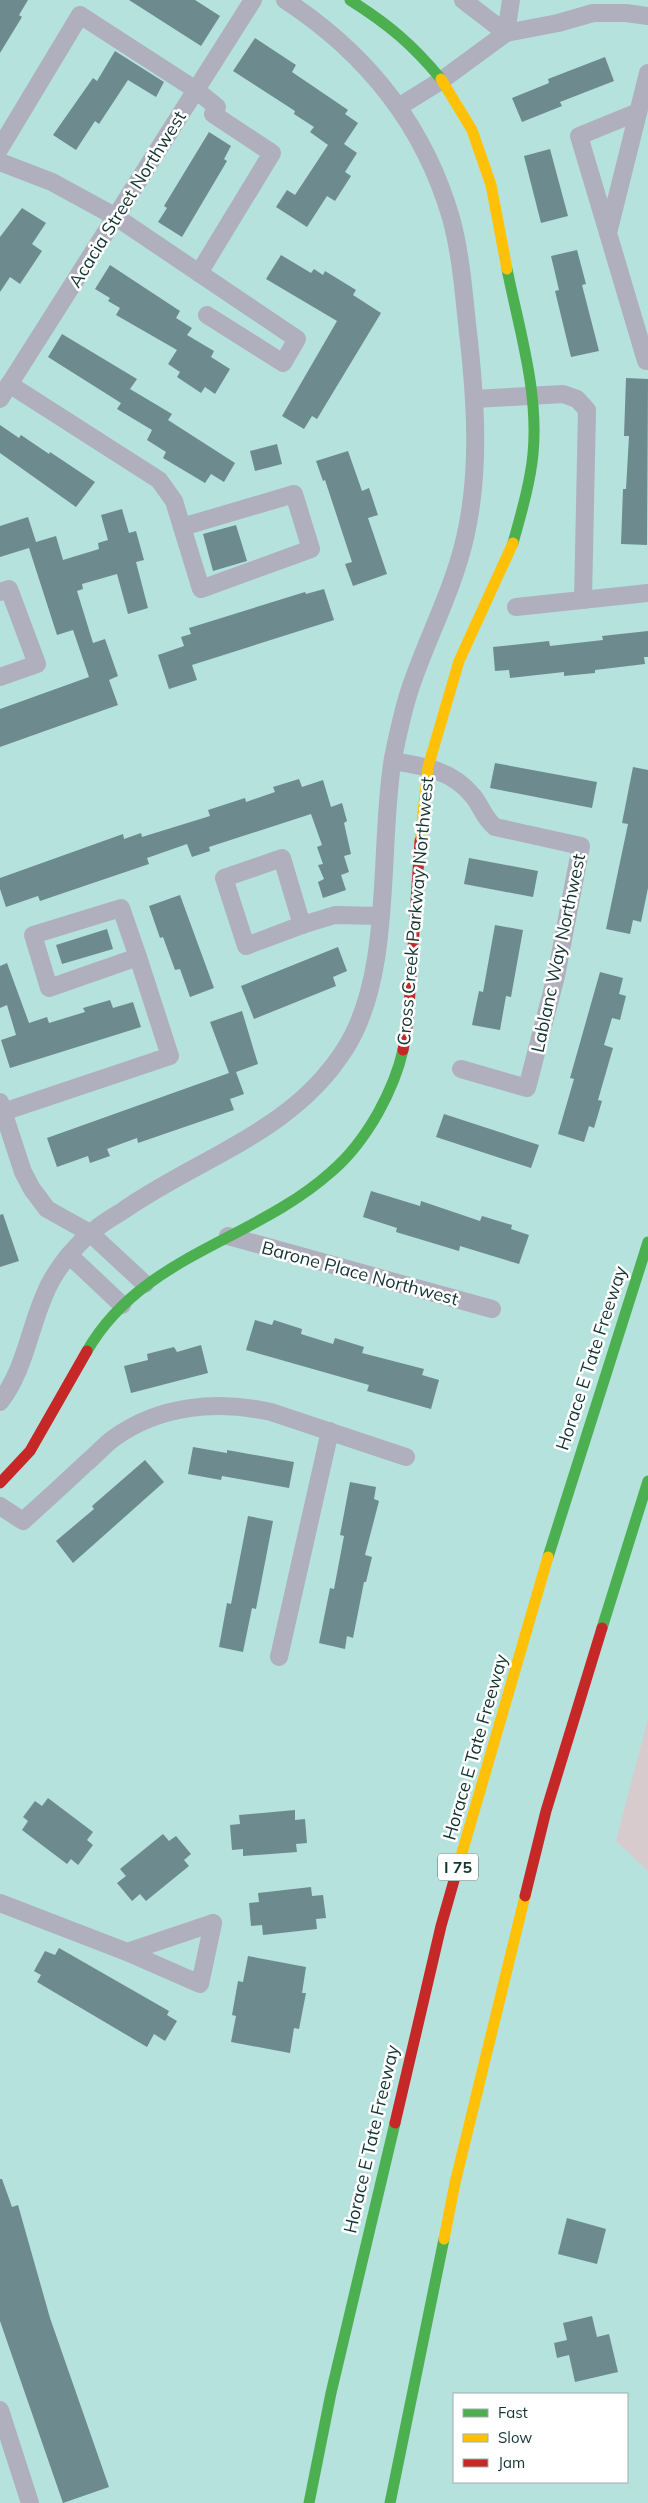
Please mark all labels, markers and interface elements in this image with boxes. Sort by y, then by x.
street label: Acacia Street Northwest [63,106,191,292]
street label: Cross Creek Parkway Northwest [392,776,438,1046]
street label: Lablanc Way Northwest [526,852,590,1054]
street label: Barone Place Northwest [259,1236,461,1310]
street label: Horace E Tate Freeway [550,1263,632,1453]
street label: Horace E Tate Freeway [437,1651,513,1843]
road number: I 75 [438,1854,478,1880]
street label: Horace E Tate Freeway [338,2042,404,2235]
legend [453,2393,628,2483]
text: Fast [498,2403,528,2422]
text: Slow [498,2428,532,2447]
text: Jam [498,2453,525,2472]

